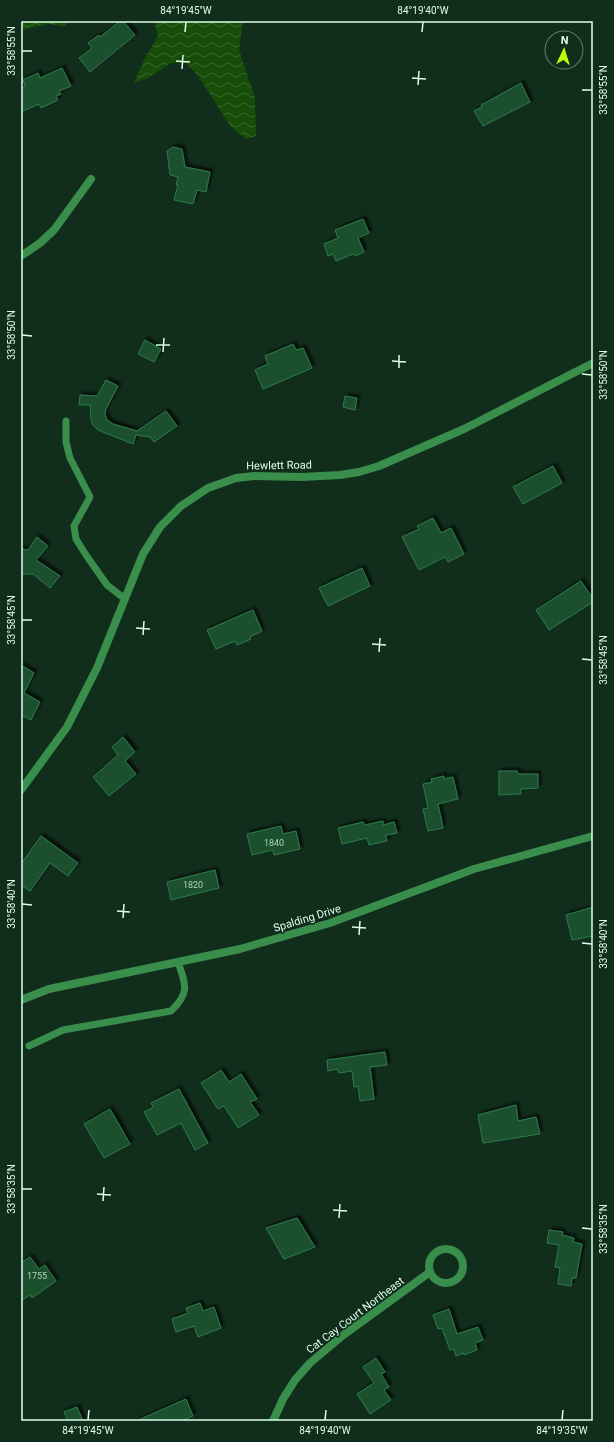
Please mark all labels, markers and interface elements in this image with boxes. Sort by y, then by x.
text: 84°19'45"W [160,5,212,16]
text: 84°19'40"W [397,5,449,16]
text: 33°58'55"N [6,26,17,76]
north arrow [544,30,584,70]
text: N [560,34,569,47]
text: 33°58'55"N [598,65,609,115]
text: 33°58'50"N [6,310,17,360]
text: 33°58'50"N [598,350,609,400]
street label: Hewlett Road [246,458,312,473]
text: 33°58'45"N [6,595,17,645]
text: 33°58'45"N [598,635,609,685]
house number: 1840 [264,838,284,848]
text: 33°58'40"N [6,879,17,929]
house number: 1820 [183,880,203,890]
street label: Spalding Drive [272,902,343,935]
text: 33°58'40"N [598,919,609,969]
text: 33°58'35"N [6,1164,17,1214]
text: 33°58'35"N [598,1204,609,1254]
house number: 1755 [27,1271,47,1281]
street label: Cat Cay Court Northeast [304,1274,407,1356]
text: 84°19'45"W [62,1425,114,1436]
text: 84°19'40"W [299,1425,351,1436]
text: 84°19'35"W [536,1425,588,1436]

